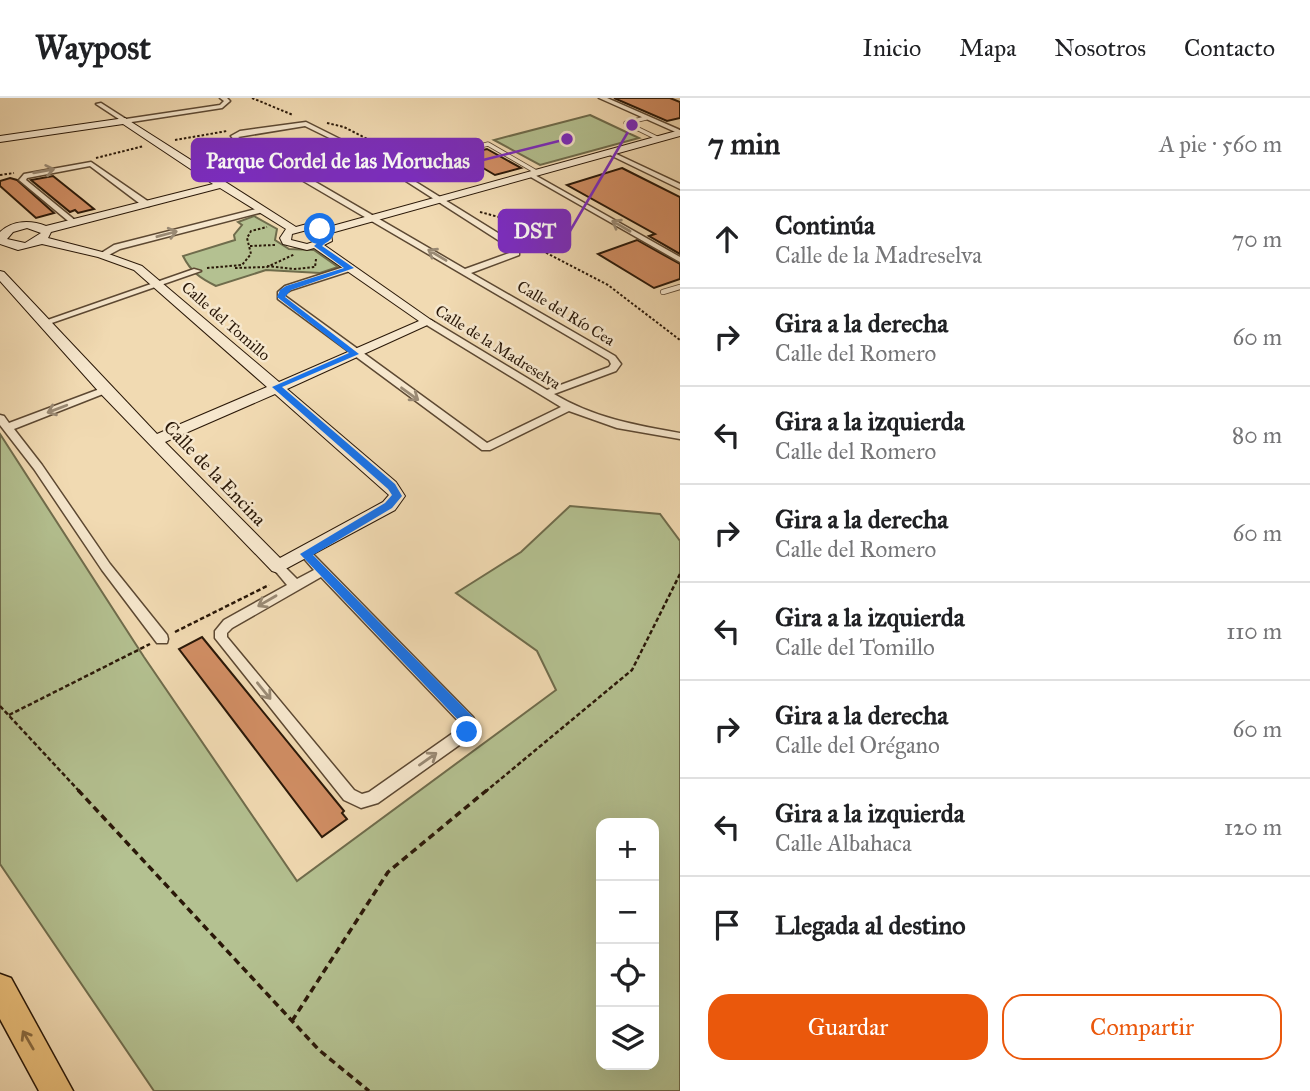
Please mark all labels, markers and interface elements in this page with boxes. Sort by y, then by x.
text: Waypost [35,28,151,68]
text: Inicio [863,33,921,63]
text: Mapa [959,33,1016,63]
text: Nosotros [1054,33,1146,63]
text: Contacto [1184,33,1275,63]
text: 7 min [708,126,780,162]
text: A pie · 560 m [1159,130,1282,158]
callout: Parque Cordel de las Moruchas [192,139,483,181]
text: Parque Cordel de las Moruchas [206,148,470,174]
one-way arrow [32,164,55,177]
text: Continúa [775,209,875,241]
callout: DST [499,210,570,252]
route start [304,213,335,244]
text: DST [513,218,557,244]
one-way arrow [611,219,631,233]
icon: ahead [708,220,746,258]
text: 70 m [1232,225,1282,253]
one-way arrow [155,227,178,240]
text: Calle de la Madreselva [775,241,982,269]
one-way arrow [427,248,447,262]
street label: Calle del Río Cea [514,276,618,350]
street label: Calle del Tomillo [178,277,274,365]
street label: Calle de la Madreselva [432,301,564,393]
text: Gira a la derecha [775,307,948,339]
icon: right [708,318,746,356]
text: 60 m [1233,323,1282,351]
text: Calle del Romero [775,339,936,367]
one-way arrow [400,386,419,401]
one-way arrow [47,403,69,416]
text: Gira a la izquierda [775,405,965,437]
street label: Calle de la Encina [159,416,272,531]
icon: left [708,416,746,454]
text: 80 m [1232,421,1282,449]
text: Calle del Romero [775,437,936,465]
text: Gira a la derecha [775,503,948,535]
icon: right [708,514,746,552]
text: 60 m [1233,519,1282,547]
text: Calle del Romero [775,535,936,563]
one-way arrow [257,594,277,608]
text: Gira a la izquierda [775,601,965,633]
icon: left [708,612,746,650]
text: 110 m [1226,617,1282,645]
text: Calle del Tomillo [775,633,935,661]
one-way arrow [256,682,272,700]
text: Gira a la derecha [775,699,948,731]
icon: right [708,710,746,748]
text: 60 m [1233,715,1282,743]
route end [451,716,482,747]
text: Calle del Orégano [775,731,940,759]
one-way arrow [418,752,437,766]
text: Gira a la izquierda [775,797,965,829]
icon: left [708,808,746,846]
text: 120 m [1224,813,1282,841]
map controls [596,818,659,1070]
button: + [596,818,659,881]
text: Calle Albahaca [775,829,912,857]
button: − [596,881,659,944]
icon: arrive [708,906,746,944]
text: Llegada al destino [775,909,966,941]
button: locate [596,944,659,1007]
button: Guardar [708,994,988,1060]
button: Compartir [1002,994,1282,1060]
button: layers [596,1007,659,1070]
one-way arrow [21,1031,35,1051]

